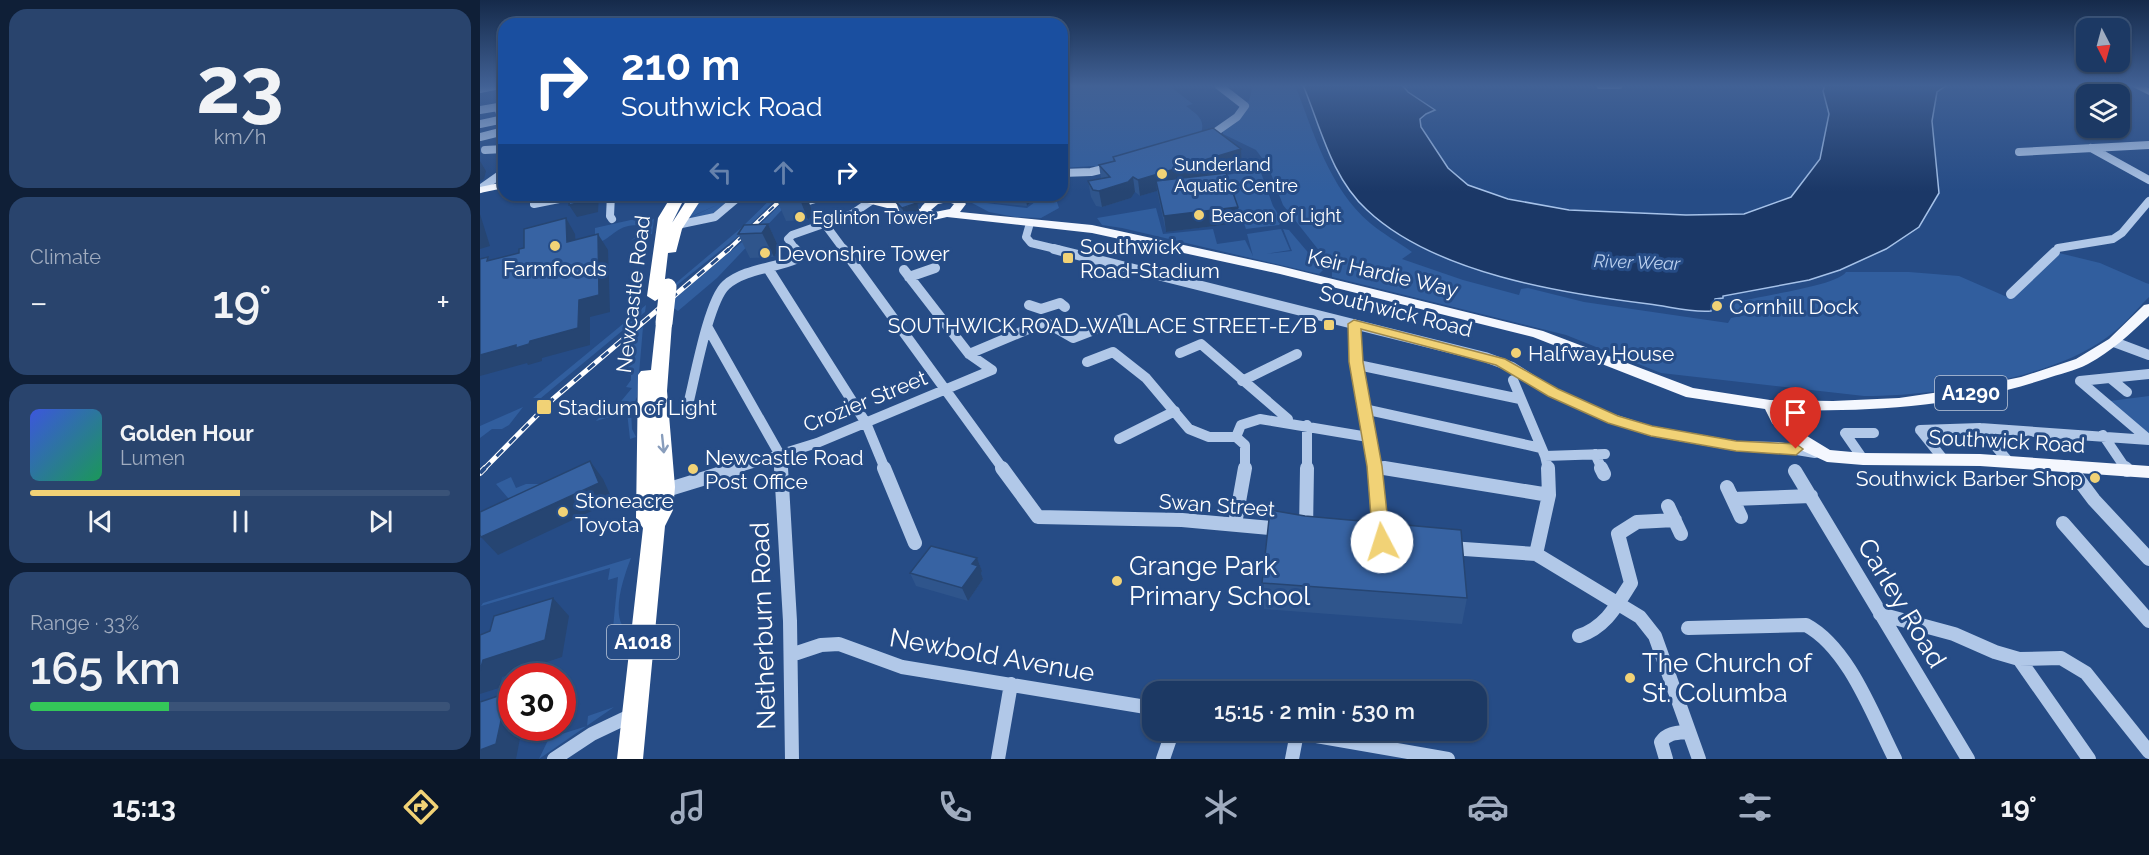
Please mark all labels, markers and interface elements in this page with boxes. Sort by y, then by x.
north arrow [2076,18,2130,72]
map controls [2076,18,2130,138]
text: 23 [196,40,284,131]
text: 210 m [621,41,740,90]
icon: right [522,42,600,120]
button: layers [2076,84,2130,138]
text: Southwick Road [621,91,823,122]
text: km/h [214,125,266,149]
place label: Sunderland Aquatic Centre [1174,154,1298,196]
icon: left [704,156,737,189]
icon: ahead [767,156,800,189]
icon: right [830,156,863,189]
marker: Sunderland Aquatic Centre [1155,167,1169,181]
place label: Beacon of Light [1211,205,1342,226]
place label: Eglinton Tower [812,207,935,228]
marker: Beacon of Light [1192,208,1206,222]
marker: Eglinton Tower [793,210,807,224]
street label: Newcastle Road [611,214,655,374]
place label: Southwick Road-Stadium [1080,234,1220,283]
marker: Farmfoods [548,239,562,253]
place label: Devonshire Tower [777,241,950,266]
street label: Keir Hardie Way [1305,244,1461,302]
text: Climate [30,245,101,269]
marker: Devonshire Tower [758,246,772,260]
water label: River Wear [1593,250,1681,274]
marker: Southwick Road-Stadium [1061,251,1075,265]
place label: Farmfoods [503,256,607,281]
text: 19° [213,276,271,329]
street label: Southwick Road [1317,280,1475,342]
text: − [30,283,48,322]
text: + [436,283,450,322]
place label: Cornhill Dock [1729,294,1859,319]
marker: Cornhill Dock [1710,299,1724,313]
place label: SOUTHWICK ROAD-WALLACE STREET-E/B [888,313,1317,338]
marker: SOUTHWICK ROAD-WALLACE STREET-E/B [1322,318,1336,332]
place label: Halfway House [1528,341,1674,366]
marker: Halfway House [1509,346,1523,360]
street label: Crozier Street [799,365,931,437]
road number: A1290 [1935,376,2007,410]
pin [1770,387,1821,449]
place label: Stadium of Light [558,395,717,420]
icon: arrive [1779,396,1812,429]
marker: Stadium of Light [535,398,553,416]
text: Golden Hour [120,420,254,446]
street label: Southwick Road [1928,424,2086,458]
one-way arrow [658,433,669,453]
place label: Newcastle Road Post Office [705,445,864,494]
text: Lumen [120,446,185,470]
marker: Newcastle Road Post Office [686,462,700,476]
place label: Southwick Barber Shop [1856,466,2083,491]
marker: Southwick Barber Shop [2088,471,2102,485]
place label: Stoneacre Toyota [575,488,674,537]
street label: Swan Street [1158,488,1276,522]
icon: previous [84,505,117,538]
icon: pause [224,505,257,538]
icon: next [364,505,397,538]
marker: Stoneacre Toyota [556,505,570,519]
position arrow [1350,510,1414,574]
street label: Netherburn Road [744,522,782,730]
street label: Carley Road [1852,533,1952,673]
place label: Grange Park Primary School [1129,551,1311,611]
marker: Grange Park Primary School [1110,574,1124,588]
text: Range · 33% [30,611,139,635]
street label: Newbold Avenue [887,622,1097,688]
road number: A1018 [607,625,679,659]
text: 165 km [30,642,181,695]
place label: The Church of St. Columba [1642,648,1813,708]
speed limit sign: 30 [498,663,576,741]
marker: The Church of St. Columba [1623,671,1637,685]
text: 15:15 · 2 min · 530 m [1214,698,1415,724]
icon: directions [400,786,442,828]
icon: music [667,786,709,828]
icon: phone [934,786,976,828]
icon: climate [1200,786,1242,828]
icon: car [1467,786,1509,828]
icon: filters [1734,786,1776,828]
text: 15:13 [112,792,176,823]
text: 19° [2000,792,2037,823]

